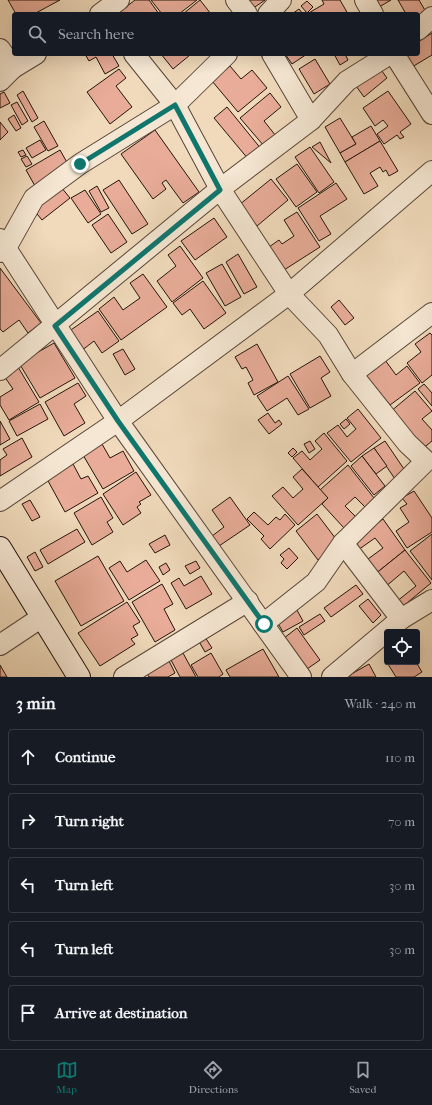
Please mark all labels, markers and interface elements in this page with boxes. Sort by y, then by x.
search box [12,12,420,56]
icon: search [26,23,48,45]
text: Search here [58,25,134,43]
route end [71,155,89,173]
route start [255,615,273,633]
map controls [384,629,420,665]
button: locate [384,629,420,665]
text: 3 min [16,693,56,713]
text: Walk · 240 m [344,696,416,711]
icon: ahead [17,746,39,768]
text: Continue [55,748,115,766]
text: 110 m [385,750,415,765]
icon: right [17,810,39,832]
text: Turn right [55,812,124,830]
text: 70 m [388,814,415,829]
icon: left [17,874,39,896]
text: Turn left [55,876,113,894]
text: 30 m [389,878,415,893]
icon: left [17,938,39,960]
text: Turn left [55,940,113,958]
text: 30 m [389,942,415,957]
icon: arrive [17,1002,39,1024]
text: Arrive at destination [55,1004,187,1022]
tab: Map [56,1059,78,1096]
tab: Directions [189,1059,238,1096]
tab: Saved [349,1059,376,1096]

